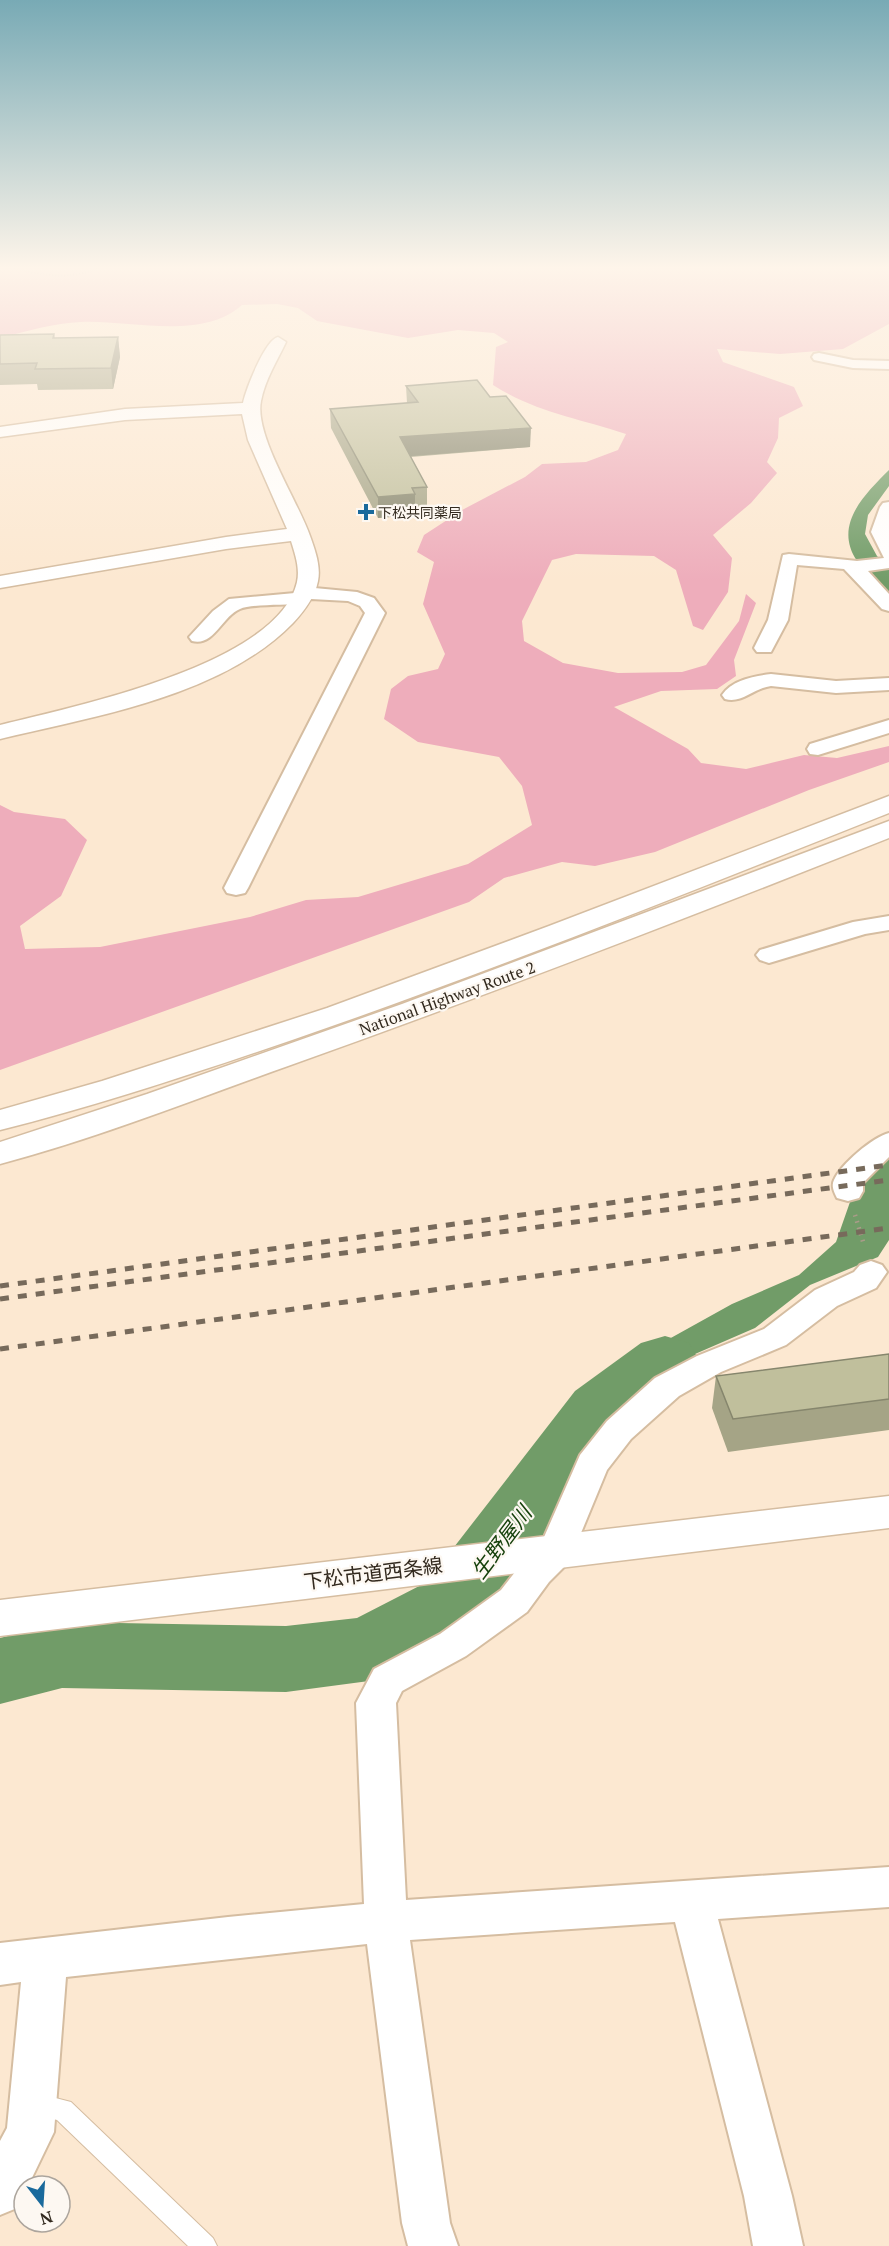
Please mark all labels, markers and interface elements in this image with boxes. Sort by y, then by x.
place label: 下松共同薬局 [378,503,462,522]
marker: 下松共同薬局 [359,505,373,519]
street label: National Highway Route 2 [356,956,538,1040]
water label: 生野屋川 [465,1498,539,1584]
street label: 下松市道西条線 [302,1551,444,1595]
north arrow [12,2174,72,2234]
text: N [37,2206,55,2231]

